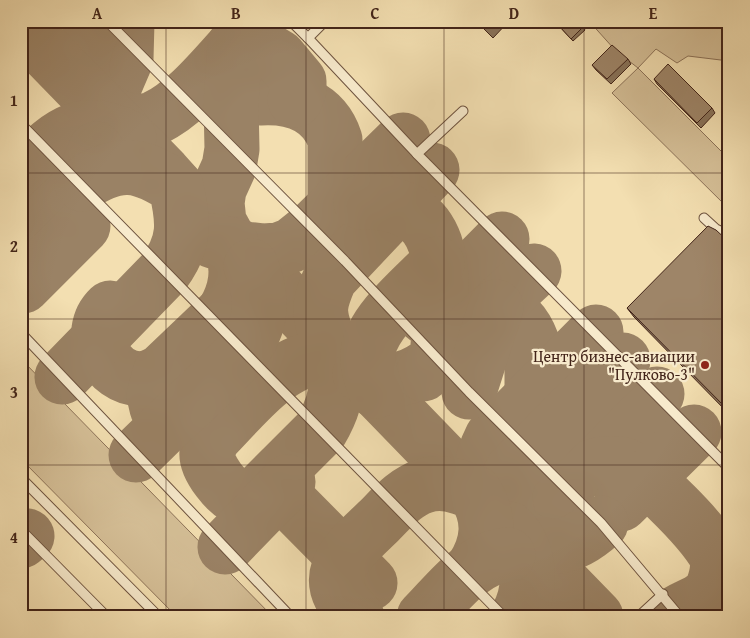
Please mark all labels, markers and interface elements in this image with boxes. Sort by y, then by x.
text: A [92,1,103,25]
text: B [231,1,241,25]
text: C [370,1,380,25]
text: D [509,1,519,25]
text: E [649,1,658,25]
text: 1 [10,88,18,112]
text: 2 [10,234,18,258]
place label: Центр бизнес-авиации "Пулково-3" [533,344,695,386]
marker: Центр бизнес-авиации "Пулково-3" [699,359,711,371]
text: 3 [10,380,18,404]
text: 4 [10,525,18,549]

